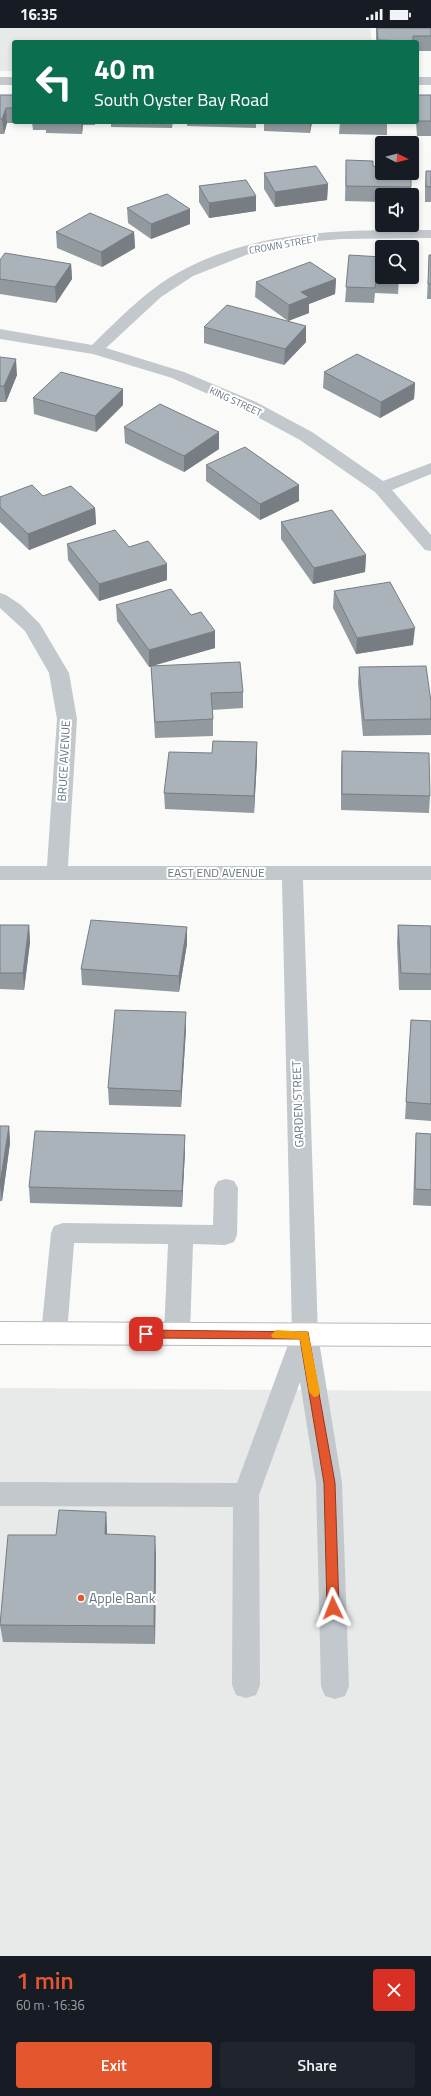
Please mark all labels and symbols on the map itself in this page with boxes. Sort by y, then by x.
north arrow [375,136,419,180]
street label: CROWN STREET [248,231,319,258]
street label: KING STREET [207,383,265,420]
street label: BRUCE AVENUE [52,720,75,802]
street label: EAST END AVENUE [167,863,265,882]
street label: GARDEN STREET [286,1060,309,1148]
pin [129,1317,163,1351]
place label: Apple Bank [89,1587,156,1608]
position arrow [312,1587,354,1629]
marker: Apple Bank [76,1593,86,1603]

